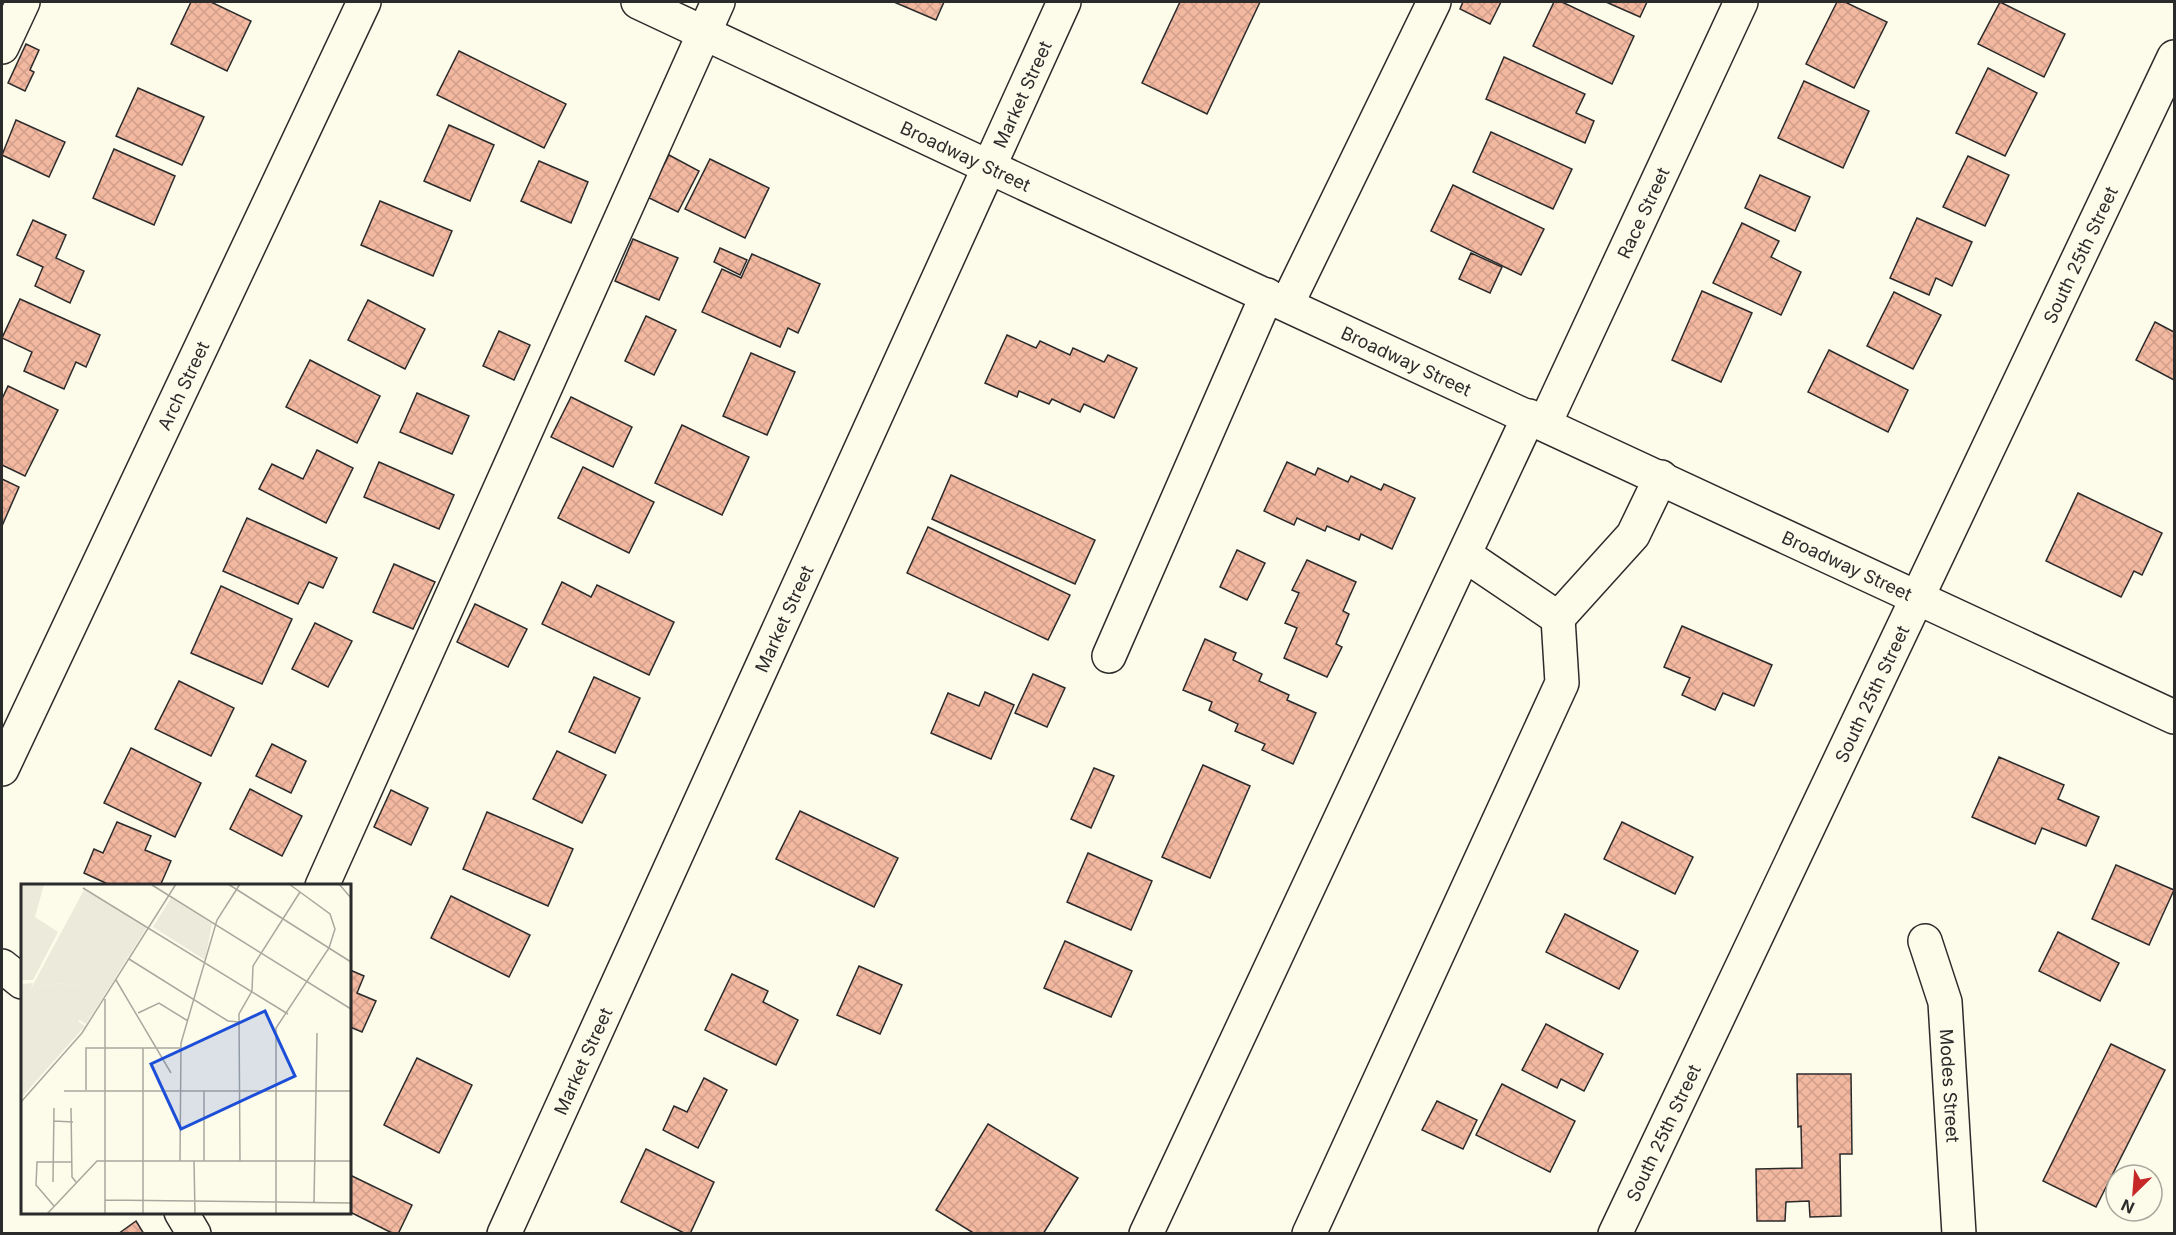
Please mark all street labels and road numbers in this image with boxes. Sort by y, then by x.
street label: Market Street [989,37,1056,151]
street label: Broadway Street [897,117,1034,195]
street label: Race Street [1613,164,1673,262]
street label: South 25th Street [2039,183,2122,327]
street label: Broadway Street [1338,322,1475,400]
street label: Arch Street [153,338,213,433]
street label: Broadway Street [1779,526,1916,605]
street label: Market Street [750,562,817,675]
street label: South 25th Street [1830,622,1913,766]
street label: Market Street [549,1004,616,1118]
street label: Modes Street [1936,1028,1964,1143]
street label: South 25th Street [1622,1061,1705,1205]

